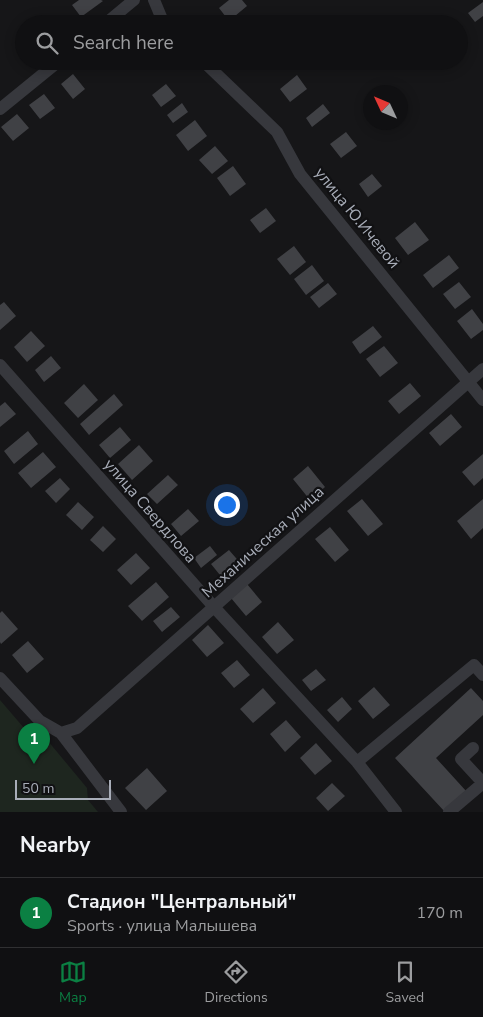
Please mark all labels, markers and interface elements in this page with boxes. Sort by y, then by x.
search box [15,15,468,70]
icon: search [33,29,61,57]
text: Search here [73,30,174,56]
north arrow [363,85,408,130]
street label: улица Ю.Ичевой [309,163,405,273]
street label: улица Свердлова [99,454,201,568]
street label: Механическая улица [197,481,329,603]
your location [214,492,240,518]
pin: 1 [18,723,50,764]
scale bar [15,777,111,800]
text: 50 m [22,779,54,798]
text: Nearby [20,831,90,859]
text: Стадион "Центральный" [67,889,296,915]
text: 1 [31,902,41,924]
text: 170 m [416,902,463,924]
text: Sports · улица Малышева [67,915,257,937]
tab: Map [59,958,87,1007]
tab: Directions [205,958,268,1007]
tab: Saved [385,958,424,1007]

